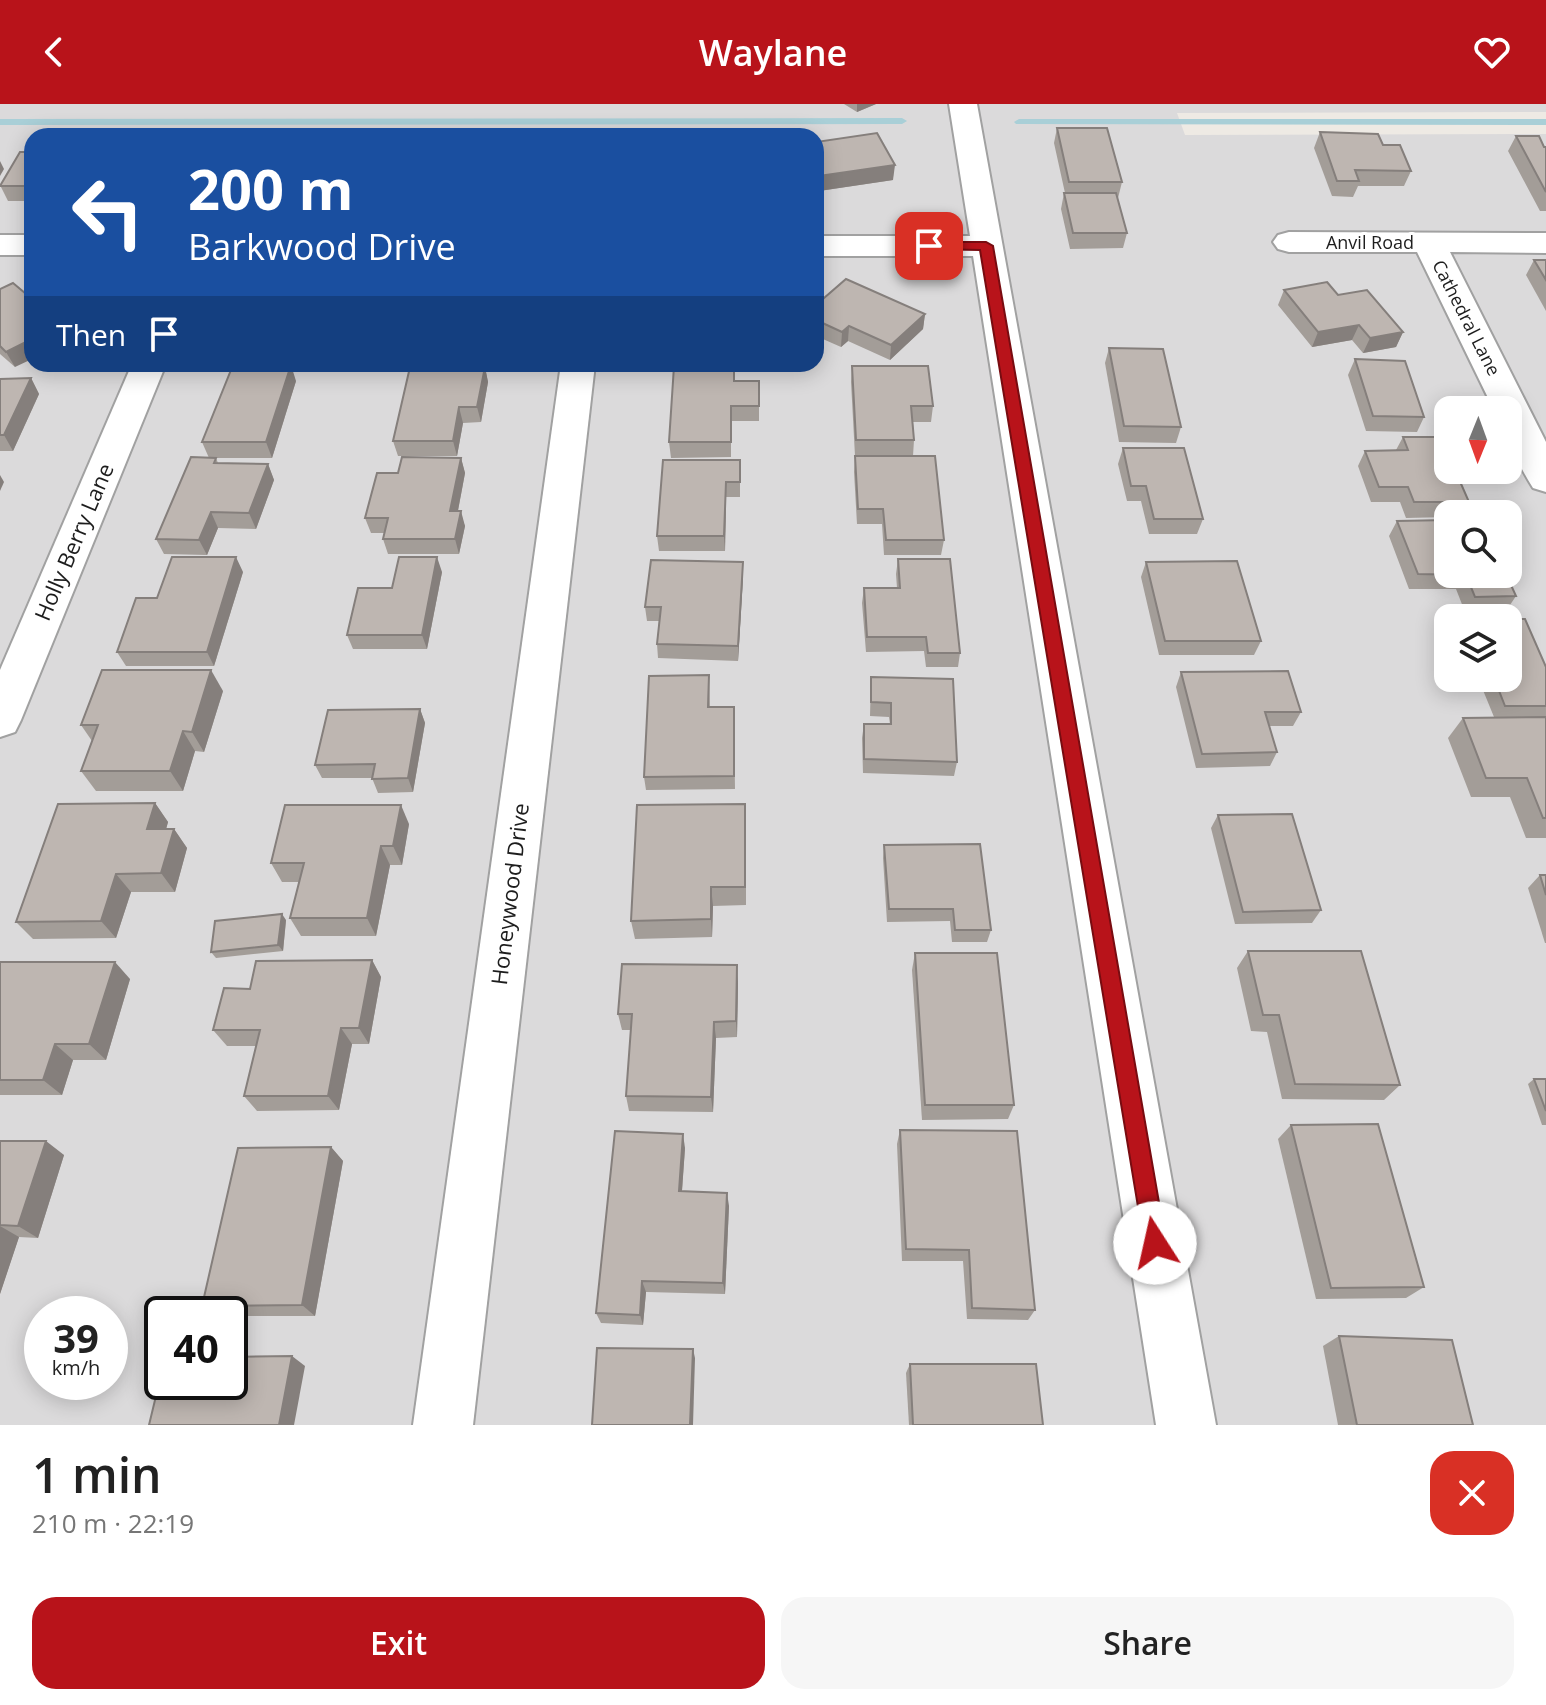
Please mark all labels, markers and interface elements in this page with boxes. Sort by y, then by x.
text: Waylane [699,28,847,77]
icon: back [32,30,76,74]
icon: heart [1470,30,1514,74]
text: 200 m [188,150,354,226]
icon: left [56,160,160,264]
pin [895,212,963,280]
text: Barkwood Drive [188,222,456,271]
icon: arrive [907,224,951,268]
street label: Anvil Road [1326,230,1414,254]
street label: Cathedral Lane [1427,255,1506,380]
icon: arrive [142,312,186,356]
text: Then [56,314,126,355]
north arrow [1434,396,1522,484]
map controls [1434,396,1522,692]
street label: Holly Berry Lane [26,458,120,625]
button: search [1434,500,1522,588]
button: layers [1434,604,1522,692]
street label: Honeywood Drive [483,801,535,986]
position arrow [1113,1201,1197,1285]
speed limit sign: 40 [144,1296,248,1400]
text: 39 [53,1310,99,1365]
text: km/h [52,1354,100,1381]
text: 1 min [32,1442,162,1507]
button: close [1430,1451,1514,1535]
text: 210 m · 22:19 [32,1505,194,1541]
button: Exit [32,1597,765,1689]
button: Share [781,1597,1514,1689]

